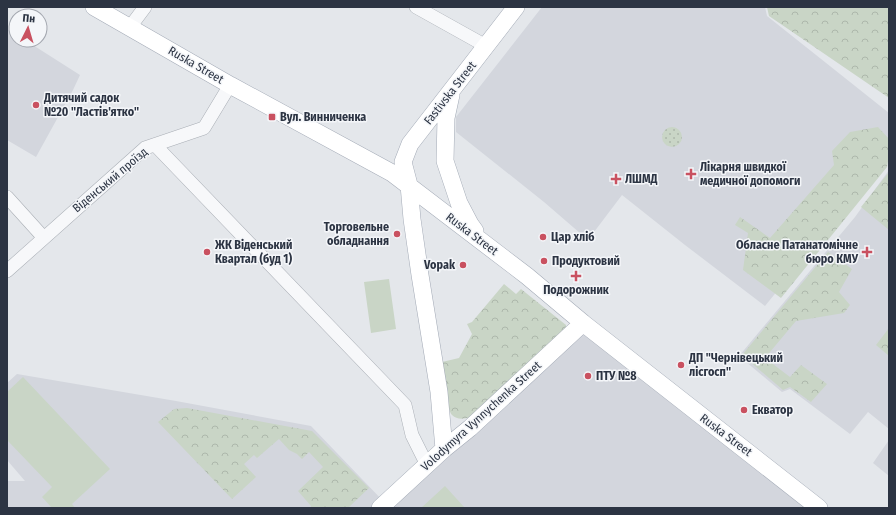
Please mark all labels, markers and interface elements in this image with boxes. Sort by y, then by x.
north arrow [8,8,48,48]
text: Пн [22,12,36,26]
street label: Ruska Street [166,44,226,86]
street label: Fastivska Street [421,59,479,127]
place label: Дитячий садок №20 "Ластів'ятко" [43,91,139,119]
marker: Дитячий садок №20 "Ластів'ятко" [31,100,41,110]
place label: Вул. Винниченка [280,110,366,124]
marker: Вул. Винниченка [267,112,277,122]
street label: Віденський проїзд [70,145,150,215]
place label: Лікарня швидкої медичної допомоги [700,160,800,188]
marker: Лікарня швидкої медичної допомоги [685,168,697,180]
place label: ЛШМД [625,172,658,186]
marker: ЛШМД [610,173,622,185]
street label: Ruska Street [443,210,501,258]
place label: Торговельне обладнання [324,220,389,248]
marker: Торговельне обладнання [392,229,402,239]
place label: Цар хліб [551,230,595,244]
marker: Цар хліб [538,232,548,242]
place label: ЖК Віденський Квартал (буд 1) [214,238,292,266]
place label: Обласне Патанатомічне бюро КМУ [736,238,859,266]
marker: Обласне Патанатомічне бюро КМУ [861,246,873,258]
marker: ЖК Віденський Квартал (буд 1) [202,247,212,257]
place label: Продуктовий [552,254,620,268]
marker: Продуктовий [539,256,549,266]
place label: Vopak [423,258,456,272]
marker: Vopak [458,260,468,270]
marker: Подорожник [571,271,581,281]
place label: Подорожник [543,283,610,297]
place label: ДП "Чернівецький лісгосп" [688,351,783,379]
street label: Volodymyra Vynnychenka Street [418,358,544,474]
marker: ДП "Чернівецький лісгосп" [676,360,686,370]
place label: ПТУ №8 [596,369,637,383]
marker: ПТУ №8 [583,371,593,381]
place label: Екватор [752,403,794,417]
marker: Екватор [739,405,749,415]
street label: Ruska Street [697,411,755,459]

